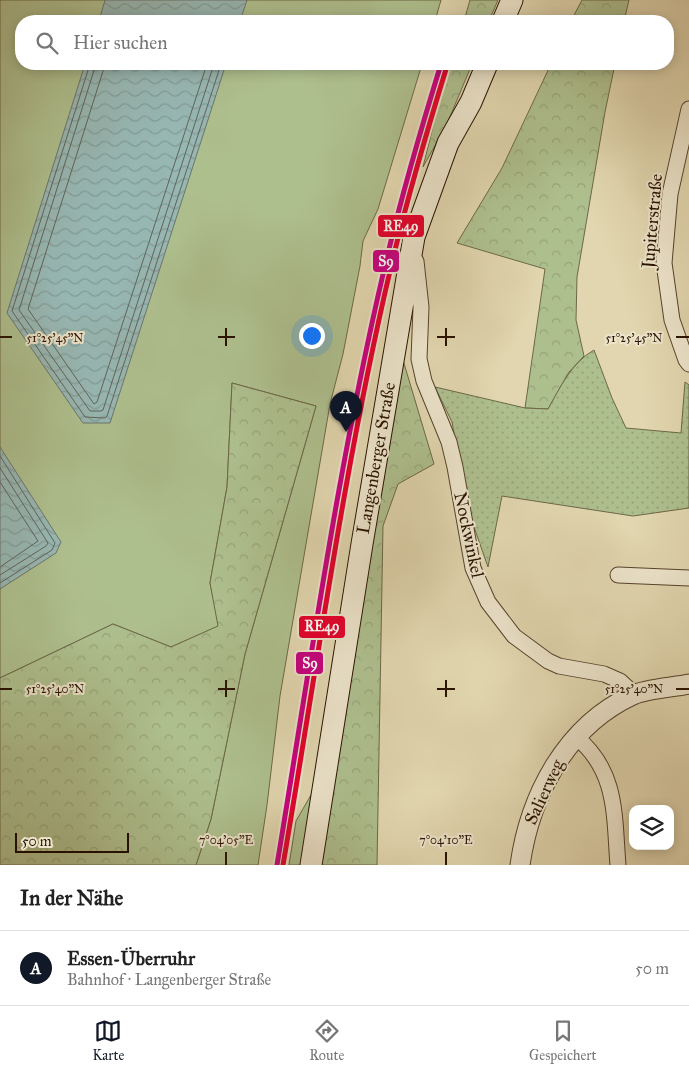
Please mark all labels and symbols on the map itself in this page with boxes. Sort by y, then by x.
street label: Jupiterstraße [637,173,668,271]
line badge: RE49 [377,214,425,238]
text: RE49 [383,218,419,236]
line badge: S9 [372,249,400,273]
text: S9 [378,253,394,271]
your location [299,323,325,349]
text: 51°25'45"N [26,331,84,345]
text: 51°25'45"N [605,331,663,345]
street label: Langenberger Straße [352,380,401,536]
pin: A [330,391,362,432]
street label: Nockwinkel [449,490,489,580]
line badge: RE49 [298,615,346,639]
text: RE49 [304,618,340,636]
line badge: S9 [295,651,324,675]
text: S9 [302,655,318,673]
text: 51°25'40"N [26,682,84,696]
text: 51°25'40"N [605,682,663,696]
street label: Salierweg [519,755,570,829]
scale bar [15,830,129,853]
text: 7°04'05"E [199,833,253,847]
text: 7°04'10"E [419,833,473,847]

